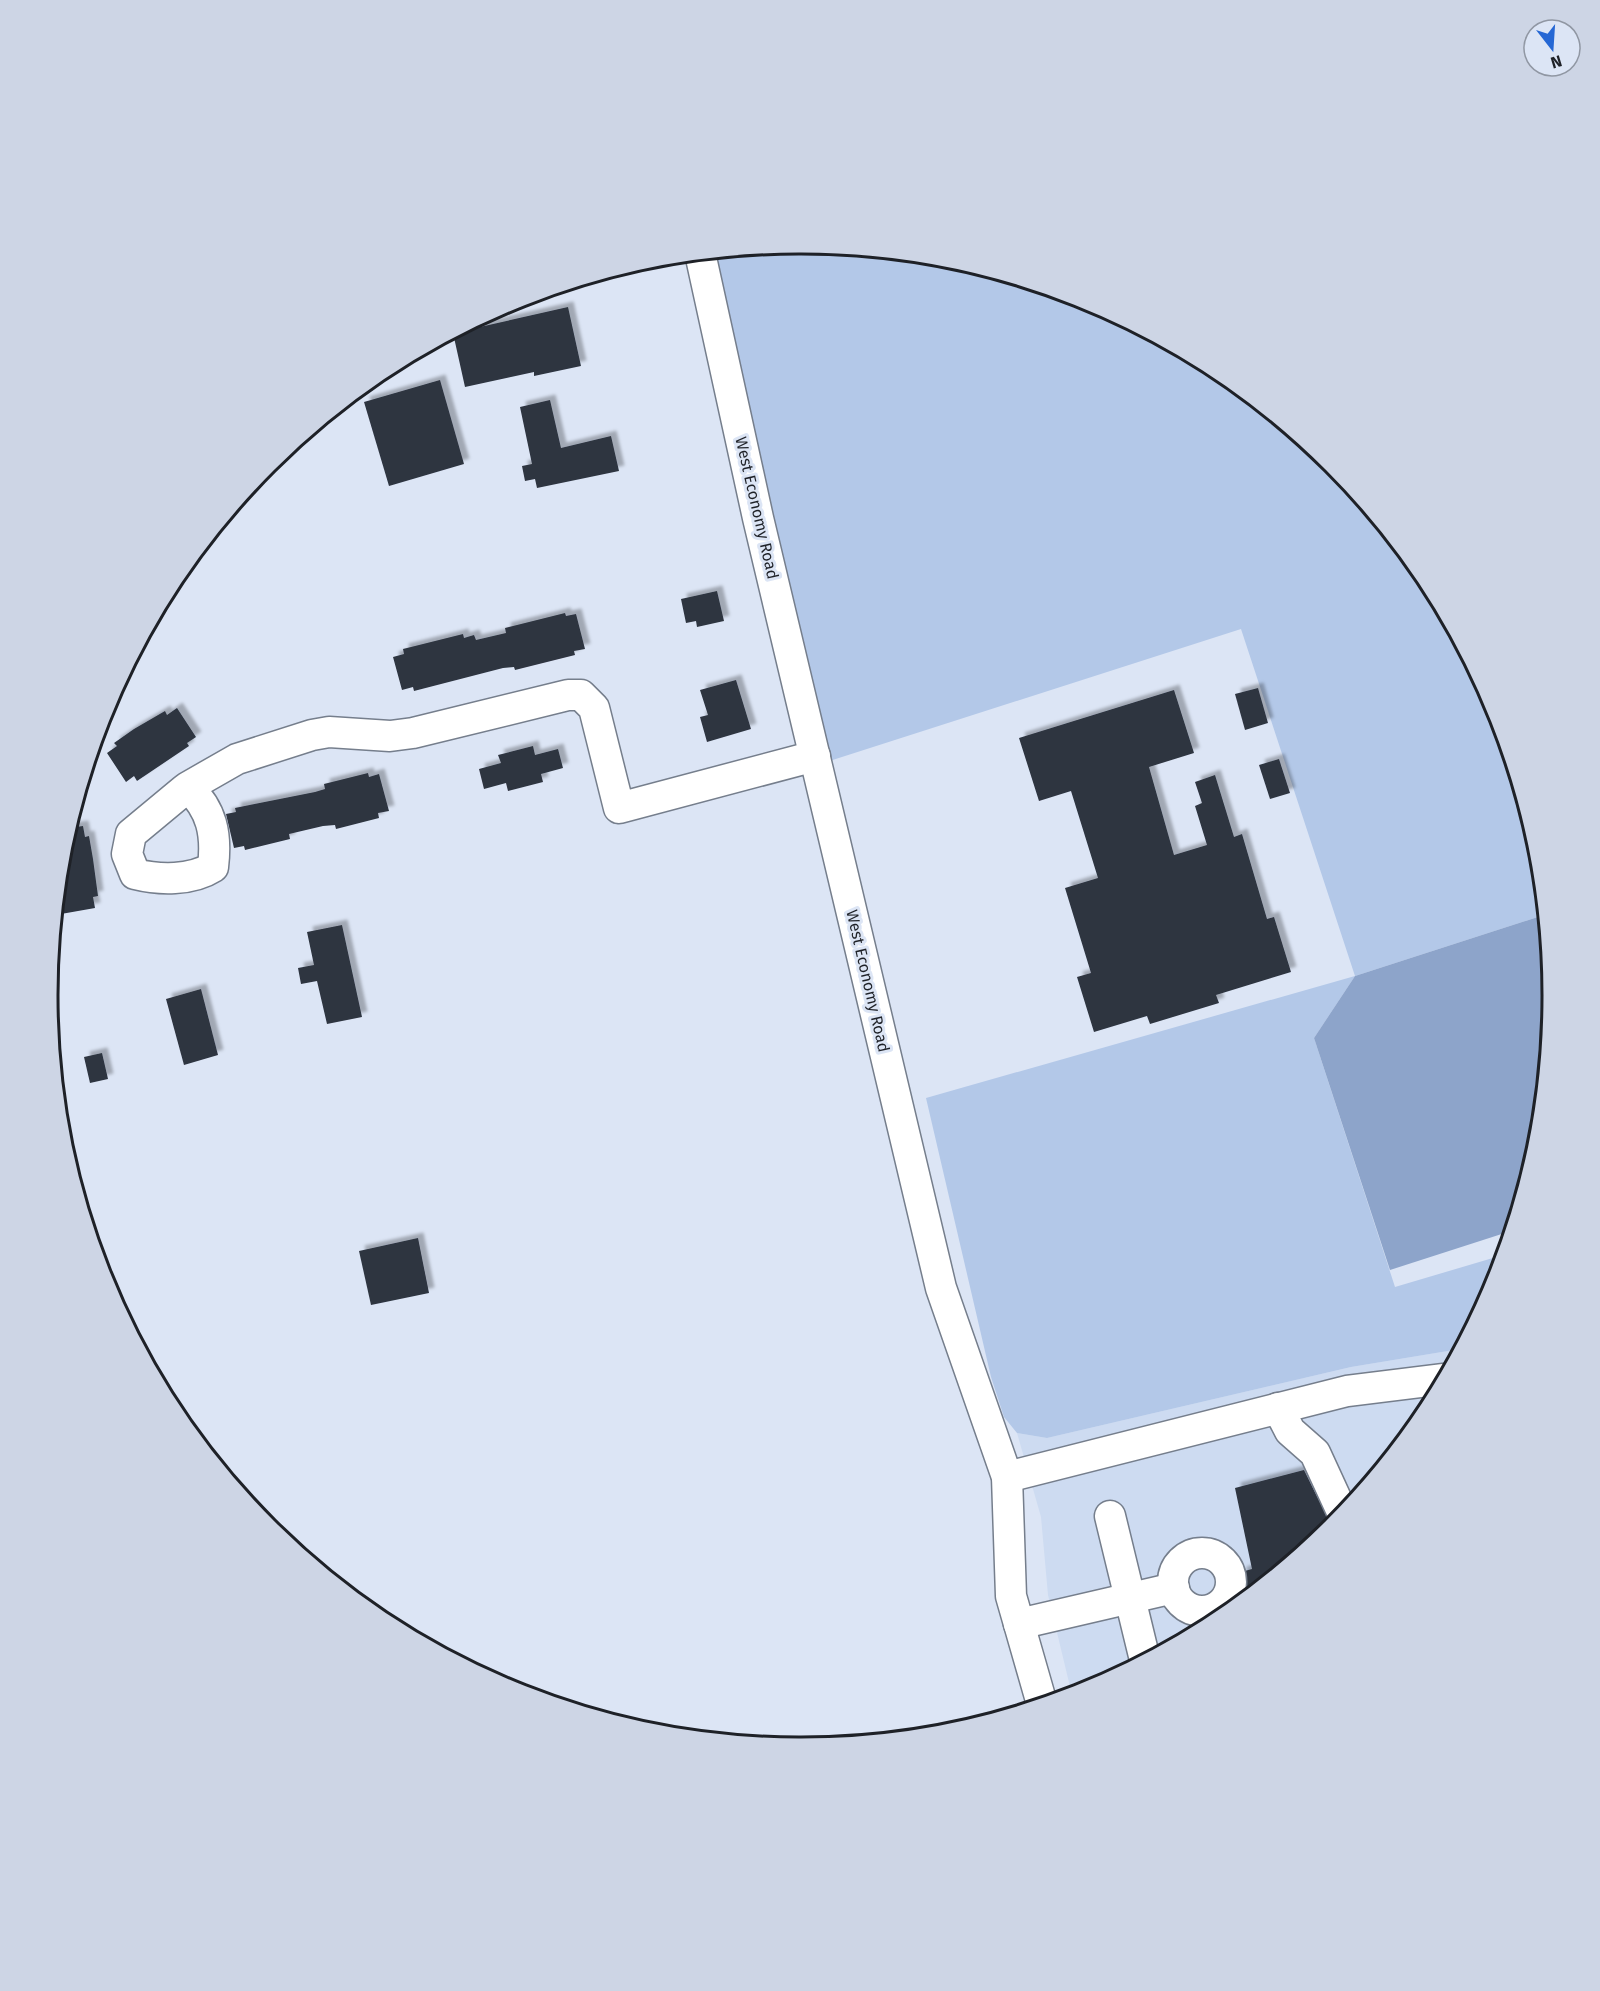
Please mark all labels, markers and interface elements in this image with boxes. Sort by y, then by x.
north arrow [1522,18,1582,78]
text: N [1548,51,1564,73]
street label: West Economy Road [731,435,783,581]
street label: West Economy Road [842,908,894,1054]

